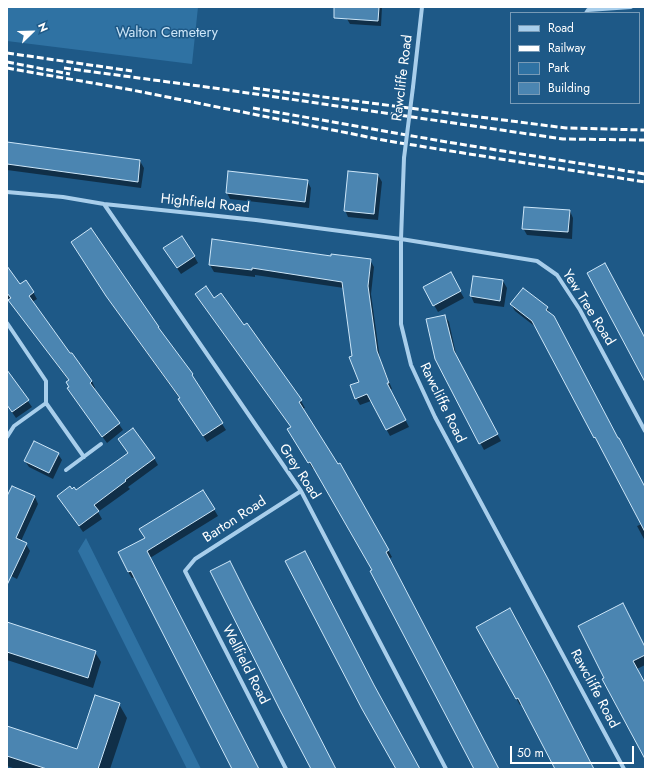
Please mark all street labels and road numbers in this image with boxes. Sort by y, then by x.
street label: Rawcliffe Road [389,34,417,122]
street label: Highfield Road [160,191,250,217]
street label: Yew Tree Road [558,267,618,349]
street label: Rawcliffe Road [415,360,469,446]
street label: Grey Road [275,441,323,503]
street label: Barton Road [200,493,270,547]
street label: Wellfield Road [218,622,272,708]
street label: Rawcliffe Road [566,647,622,731]

